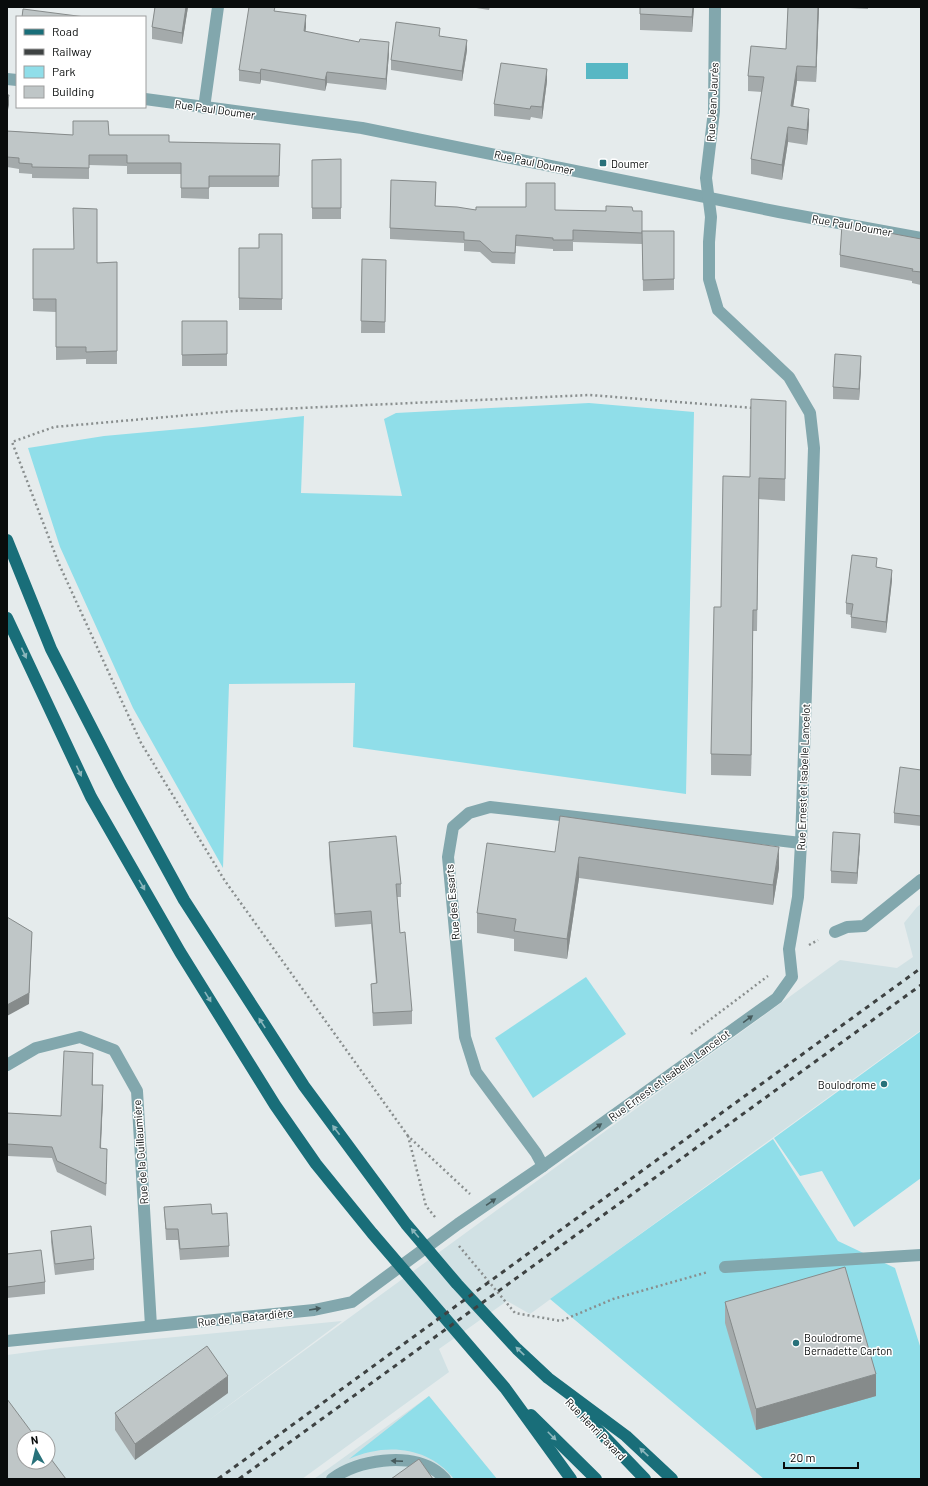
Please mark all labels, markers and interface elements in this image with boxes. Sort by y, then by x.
legend [16,16,146,108]
text: Road [52,24,79,38]
text: Railway [52,44,92,58]
street label: Rue Jean Jaurès [703,62,721,142]
text: Park [52,64,76,78]
text: Building [52,84,94,98]
street label: Rue Paul Doumer [174,97,256,121]
street label: Rue Paul Doumer [493,147,575,177]
place label: Doumer [611,157,649,170]
marker: Doumer [598,158,608,168]
street label: Rue Paul Doumer [811,212,893,238]
one-way arrow [21,648,27,659]
street label: Rue Ernest et Isabelle Lancelot [794,703,812,851]
one-way arrow [76,765,82,777]
street label: Rue des Essarts [442,864,462,940]
one-way arrow [138,879,145,891]
one-way arrow [205,991,212,1002]
one-way arrow [743,1015,753,1023]
one-way arrow [258,1018,266,1028]
street label: Rue Ernest et Isabelle Lancelot [606,1027,732,1123]
place label: Boulodrome [818,1078,876,1091]
marker: Boulodrome [879,1079,889,1089]
street label: Rue de la Guillaumière [130,1099,150,1205]
one-way arrow [592,1123,602,1131]
one-way arrow [332,1124,340,1135]
one-way arrow [486,1198,496,1206]
one-way arrow [410,1228,419,1239]
street label: Rue de la Batardière [197,1306,293,1328]
one-way arrow [309,1306,322,1312]
place label: Boulodrome Bernadette Carton [804,1331,892,1357]
marker: Boulodrome Bernadette Carton [791,1338,801,1348]
one-way arrow [515,1346,525,1356]
street label: Rue Henri Pavard [563,1395,629,1463]
north arrow [16,1430,56,1470]
one-way arrow [547,1431,557,1441]
text: N [30,1433,39,1447]
scale bar [784,1444,858,1470]
one-way arrow [639,1448,649,1457]
text: 20 m [790,1450,816,1464]
one-way arrow [391,1457,403,1464]

